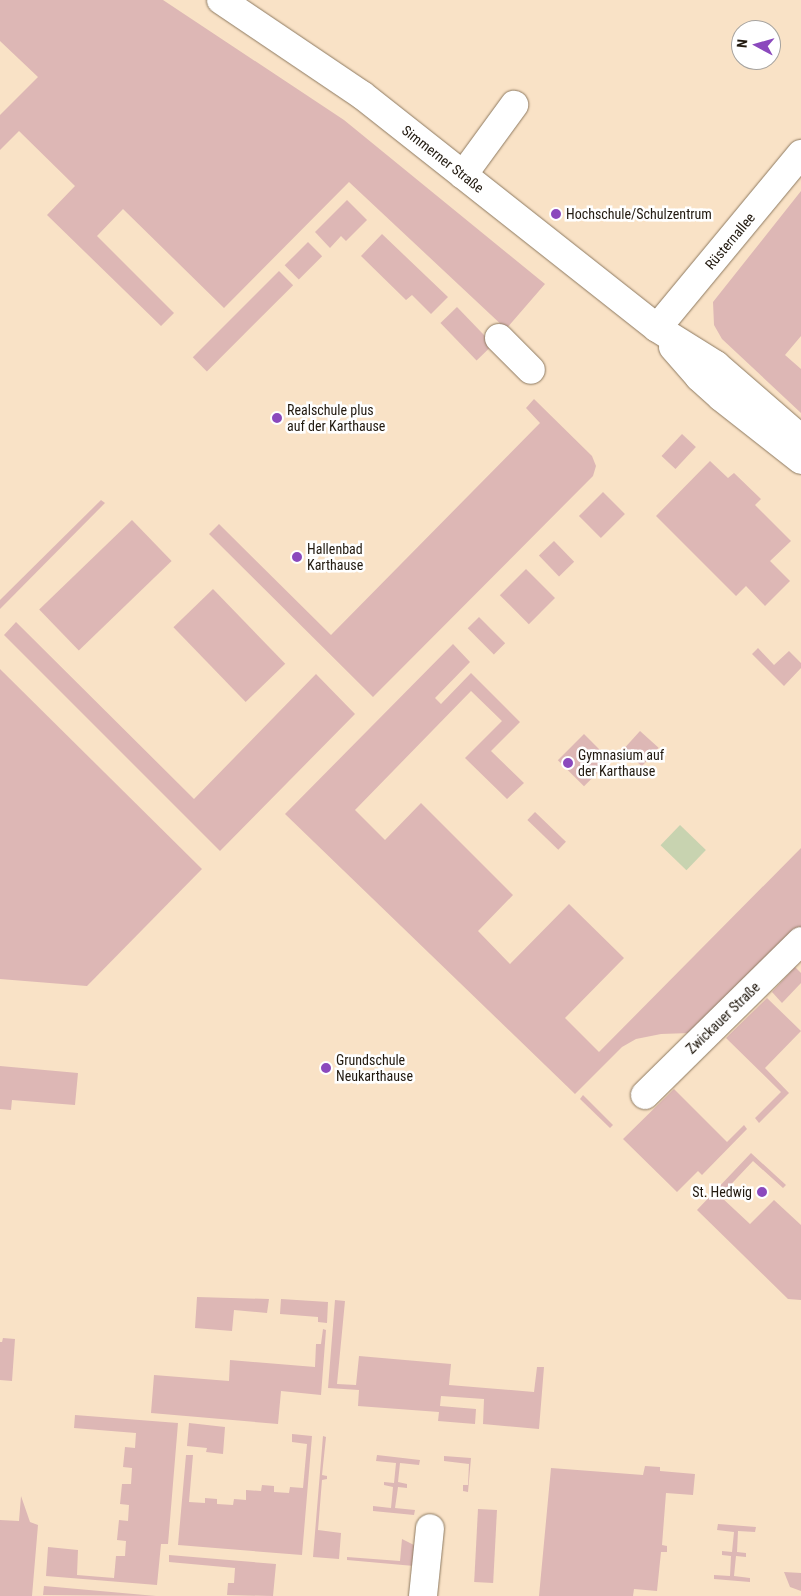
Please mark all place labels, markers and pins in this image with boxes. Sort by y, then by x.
place label: Hochschule/Schulzentrum [566,206,712,222]
marker: Hochschule/Schulzentrum [550,208,562,220]
place label: Realschule plus auf der Karthause [287,402,385,434]
marker: Realschule plus auf der Karthause [271,412,283,424]
place label: Hallenbad Karthause [307,541,363,574]
marker: Hallenbad Karthause [291,551,303,563]
place label: Gymnasium auf der Karthause [578,747,664,780]
marker: Gymnasium auf der Karthause [562,757,574,769]
place label: Grundschule Neukarthause [336,1052,413,1084]
marker: Grundschule Neukarthause [320,1062,332,1074]
place label: St. Hedwig [692,1184,752,1200]
marker: St. Hedwig [756,1186,768,1198]

